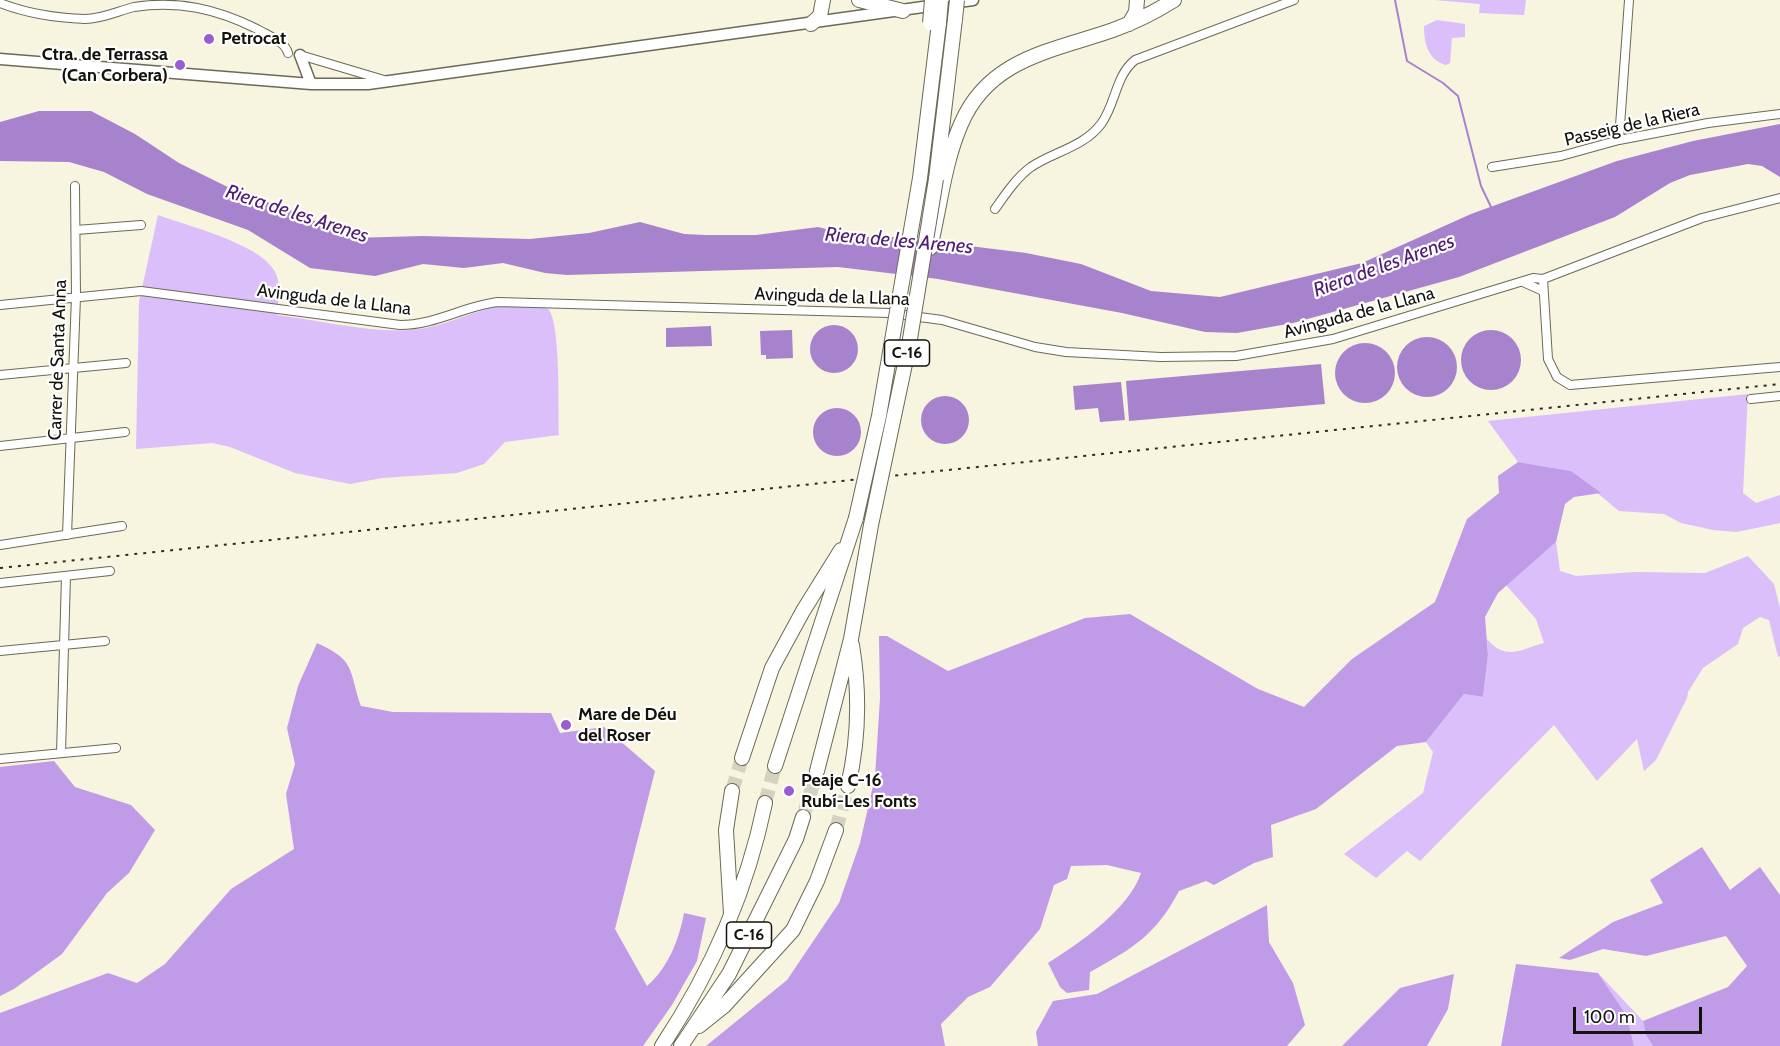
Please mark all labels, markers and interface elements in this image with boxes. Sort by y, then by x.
place label: Petrocat [221,28,286,50]
marker: Petrocat [202,32,216,46]
place label: Ctra. de Terrassa (Can Corbera) [42,44,168,86]
marker: Ctra. de Terrassa (Can Corbera) [173,58,187,72]
street label: Passeig de la Riera [1562,99,1702,151]
water label: Riera de les Arenes [223,180,371,248]
water label: Riera de les Arenes [824,223,974,259]
water label: Riera de les Arenes [1310,229,1458,303]
street label: Carrer de Santa Anna [44,279,72,441]
street label: Avinguda de la Llana [256,280,412,320]
street label: Avinguda de la Llana [1281,283,1437,343]
street label: Avinguda de la Llana [754,284,910,310]
road number: C-16 [884,340,930,366]
place label: Mare de Déu del Roser [578,704,677,746]
marker: Mare de Déu del Roser [559,718,573,732]
place label: Peaje C-16 Rubí-Les Fonts [801,770,917,812]
marker: Peaje C-16 Rubí-Les Fonts [782,784,796,798]
road number: C-16 [726,922,771,948]
scale bar [1576,995,1705,1033]
text: 100 m [1584,1006,1635,1028]

